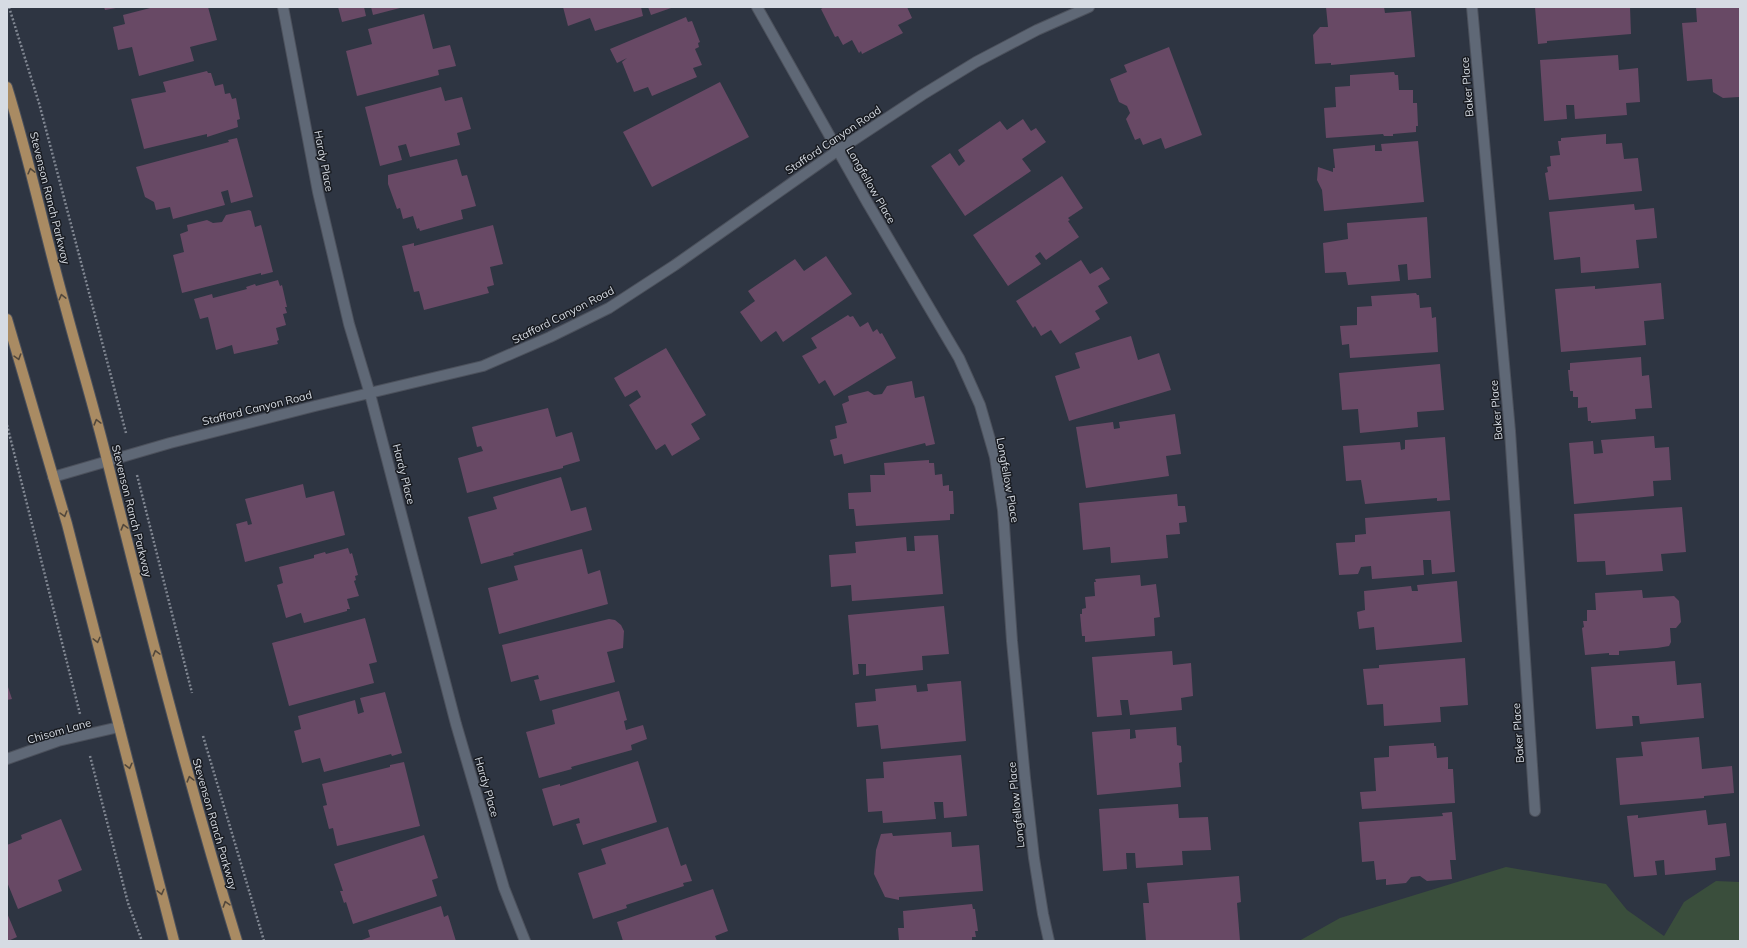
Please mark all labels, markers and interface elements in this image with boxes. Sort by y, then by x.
street label: Baker Place [1457,56,1477,118]
street label: Stafford Canyon Road [782,103,884,177]
street label: Hardy Place [311,129,337,193]
street label: Stevenson Ranch Parkway [27,130,73,266]
street label: Longfellow Place [843,144,899,226]
one-way arrow [27,168,36,175]
street label: Stafford Canyon Road [510,283,616,347]
one-way arrow [59,294,67,300]
one-way arrow [13,353,22,360]
street label: Baker Place [1486,379,1506,441]
street label: Stafford Canyon Road [201,388,313,428]
one-way arrow [93,419,102,426]
street label: Longfellow Place [994,436,1022,524]
street label: Hardy Place [390,442,418,506]
street label: Stevenson Ranch Parkway [109,443,155,579]
one-way arrow [59,510,68,517]
one-way arrow [120,524,128,531]
one-way arrow [92,637,100,643]
one-way arrow [152,650,161,657]
street label: Baker Place [1509,702,1527,763]
street label: Chisom Lane [25,715,93,747]
street label: Hardy Place [472,755,502,819]
street label: Stevenson Ranch Parkway [190,757,241,891]
street label: Longfellow Place [1005,761,1027,849]
one-way arrow [124,762,133,769]
one-way arrow [186,775,195,782]
one-way arrow [156,888,165,895]
one-way arrow [222,900,231,907]

